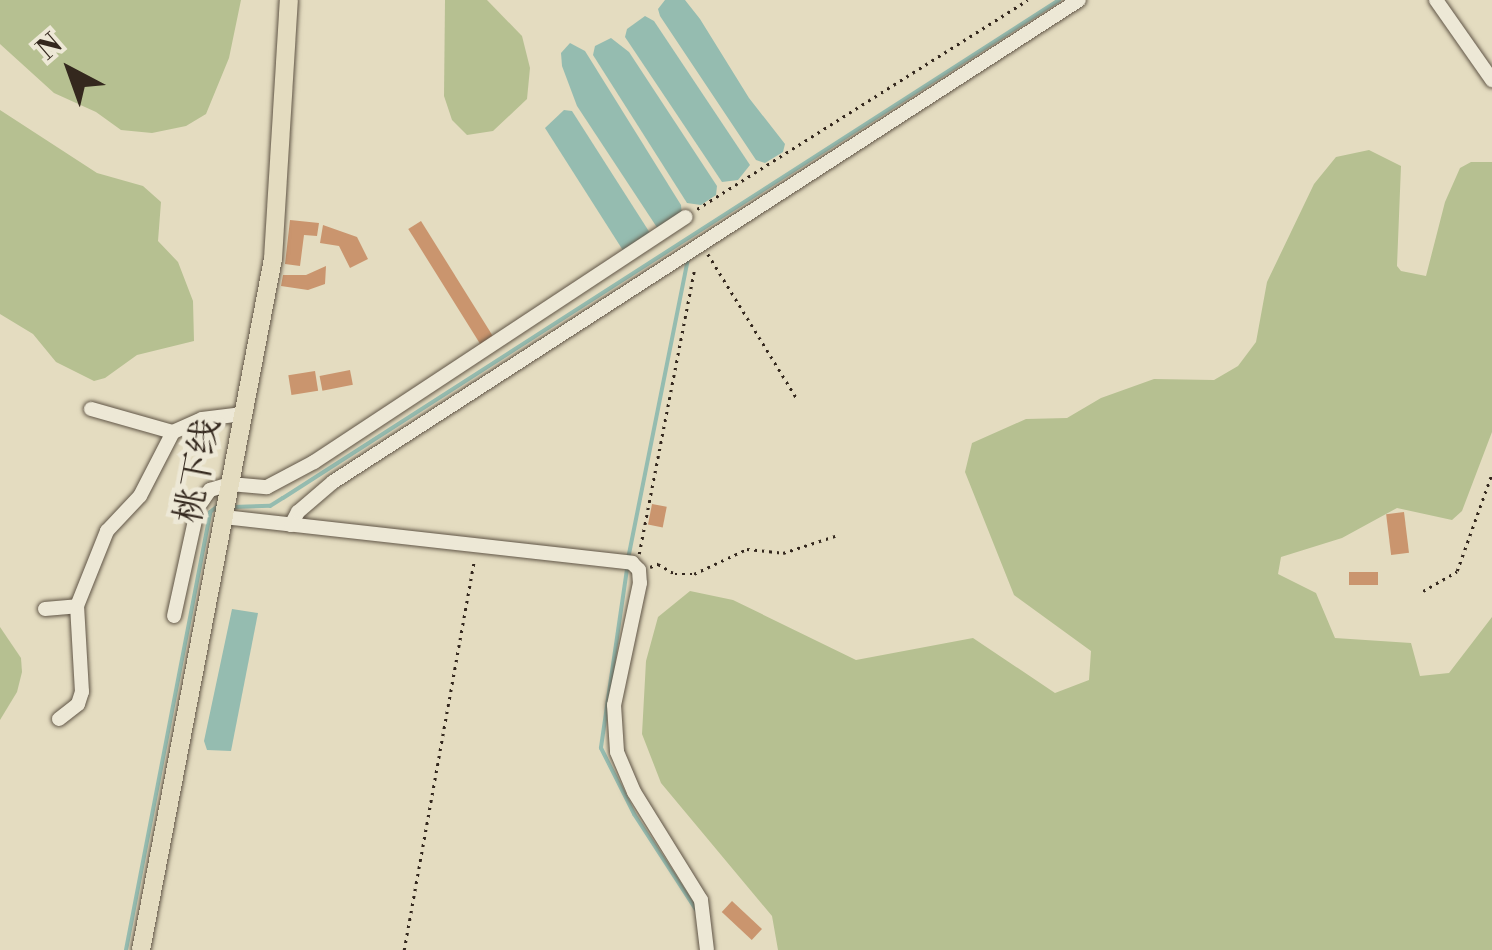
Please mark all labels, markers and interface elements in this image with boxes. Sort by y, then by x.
north arrow [20,20,120,120]
text: N [30,27,70,67]
street label: 桃下线 [168,415,230,527]

